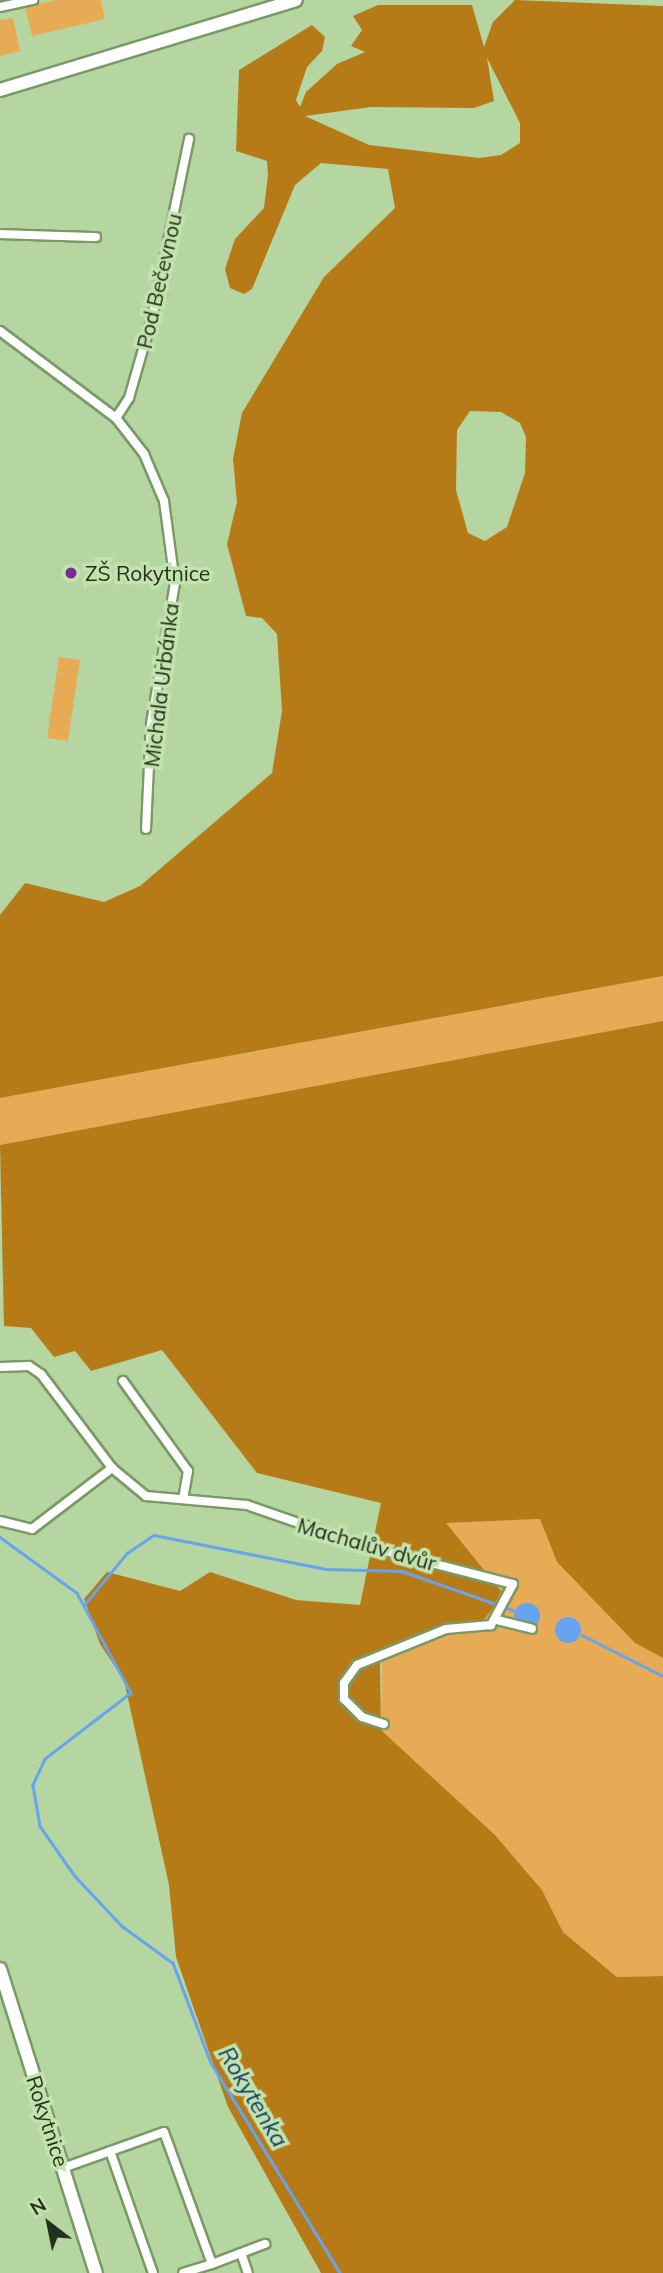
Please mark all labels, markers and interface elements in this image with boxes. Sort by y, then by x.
street label: Pod Bečevnou [131,211,187,351]
place label: ZŠ Rokytnice [85,560,210,586]
marker: ZŠ Rokytnice [63,565,79,581]
street label: Michala Urbánka [138,601,184,769]
street label: Machalův dvůr [295,1512,439,1576]
water label: Rokytenka [212,2042,294,2152]
street label: Rokytnice [21,2072,75,2170]
north arrow [14,2189,84,2259]
text: N [25,2192,50,2220]

